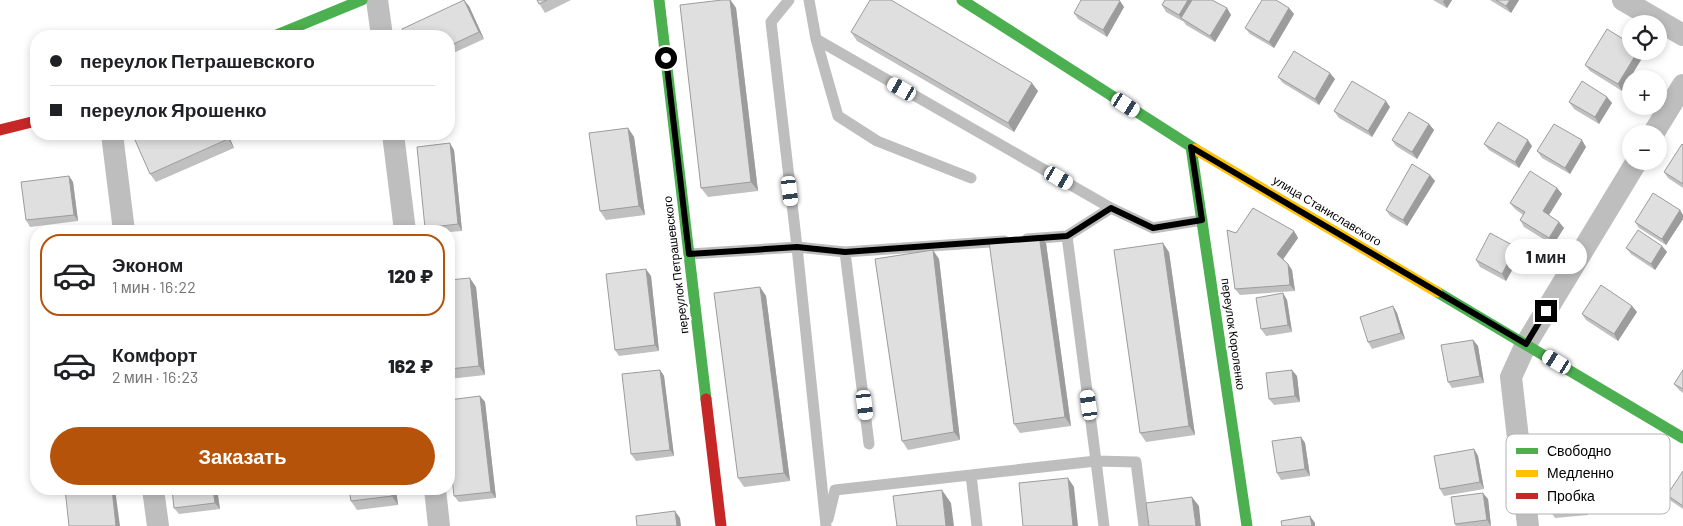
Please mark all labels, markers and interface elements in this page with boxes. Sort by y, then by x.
map controls [1622,15,1667,170]
button: locate [1622,15,1667,60]
route start [655,47,677,69]
text: переулок Петрашевского [80,49,315,72]
button: + [1622,70,1667,115]
car [885,75,918,103]
car [1109,91,1142,119]
text: переулок Ярошенко [80,98,267,121]
button: − [1622,125,1667,170]
car [1042,164,1075,192]
street label: улица Станиславского [1270,172,1385,249]
car [780,175,799,207]
street label: переулок Петрашевского [660,195,691,335]
callout: 1 мин [1505,238,1587,274]
text: 1 мин [1526,247,1566,266]
icon: car [52,253,97,298]
text: Эконом [112,253,183,276]
text: 120 ₽ [387,264,433,287]
text: 1 мин · 16:22 [112,277,196,296]
street label: переулок Короленко [1218,277,1249,391]
route end [1535,300,1557,322]
icon: car [52,343,97,388]
text: Комфорт [112,343,197,366]
car [1540,348,1573,376]
text: 162 ₽ [388,354,433,377]
text: 2 мин · 16:23 [112,367,198,386]
car [855,389,874,421]
car [1079,389,1098,421]
button: Заказать [50,427,435,485]
legend [1506,434,1670,514]
text: Свободно [1547,442,1612,459]
text: Медленно [1547,464,1614,481]
text: Пробка [1547,487,1595,504]

